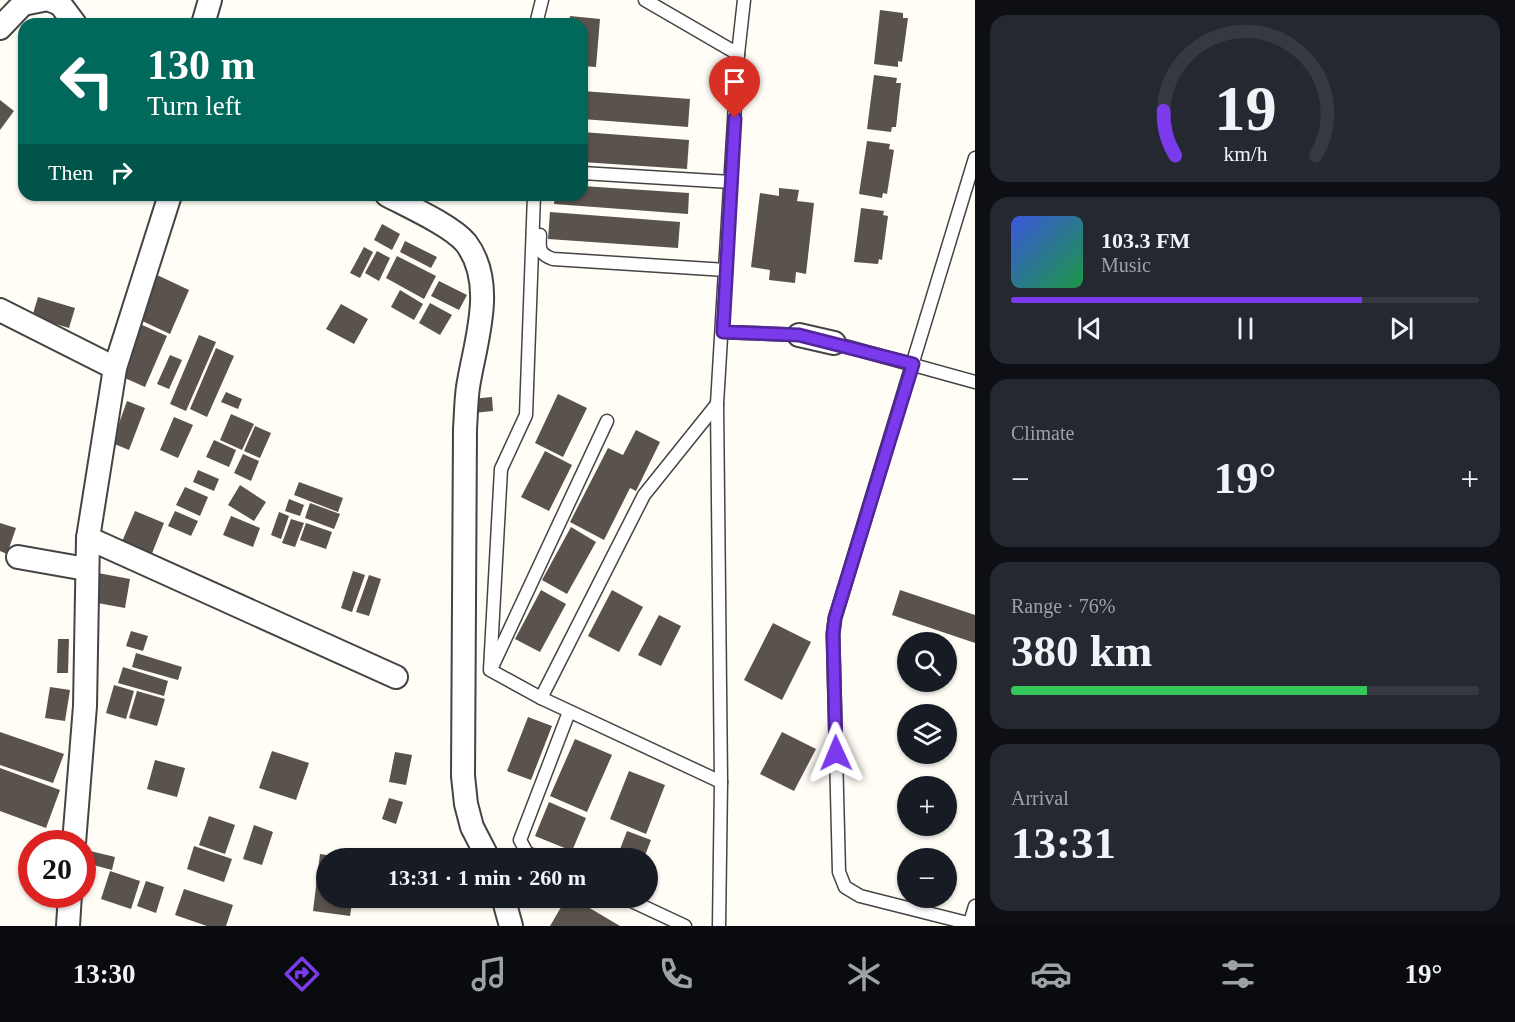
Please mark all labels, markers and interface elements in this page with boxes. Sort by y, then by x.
icon: left [48,42,126,120]
text: 130 m [147,42,256,88]
pin [709,56,760,118]
icon: arrive [718,65,751,98]
text: 19 [1214,74,1276,143]
text: Turn left [147,91,241,121]
text: km/h [1223,142,1267,166]
icon: right [105,156,138,189]
text: Then [48,160,93,185]
text: 103.3 FM [1101,228,1190,253]
text: Music [1101,254,1151,276]
icon: previous [1073,312,1106,345]
icon: pause [1229,312,1262,345]
icon: next [1385,312,1418,345]
text: Climate [1011,422,1074,444]
text: 19° [1214,453,1277,503]
text: − [1011,461,1030,497]
text: + [1460,461,1479,497]
text: Range · 76% [1011,595,1115,617]
text: 380 km [1011,626,1152,676]
map controls [897,632,957,908]
button: search [897,632,957,692]
button: layers [897,704,957,764]
position arrow [804,721,868,785]
button: + [897,776,957,836]
text: Arrival [1011,787,1069,809]
text: 13:31 [1011,818,1116,868]
speed limit sign: 20 [18,830,96,908]
button: − [897,848,957,908]
text: 13:31 · 1 min · 260 m [388,865,586,890]
icon: directions [281,953,323,995]
icon: music [468,953,510,995]
icon: phone [655,953,697,995]
icon: climate [843,953,885,995]
icon: car [1030,953,1072,995]
icon: filters [1217,953,1259,995]
text: 13:30 [73,959,136,989]
text: 19° [1404,959,1442,989]

